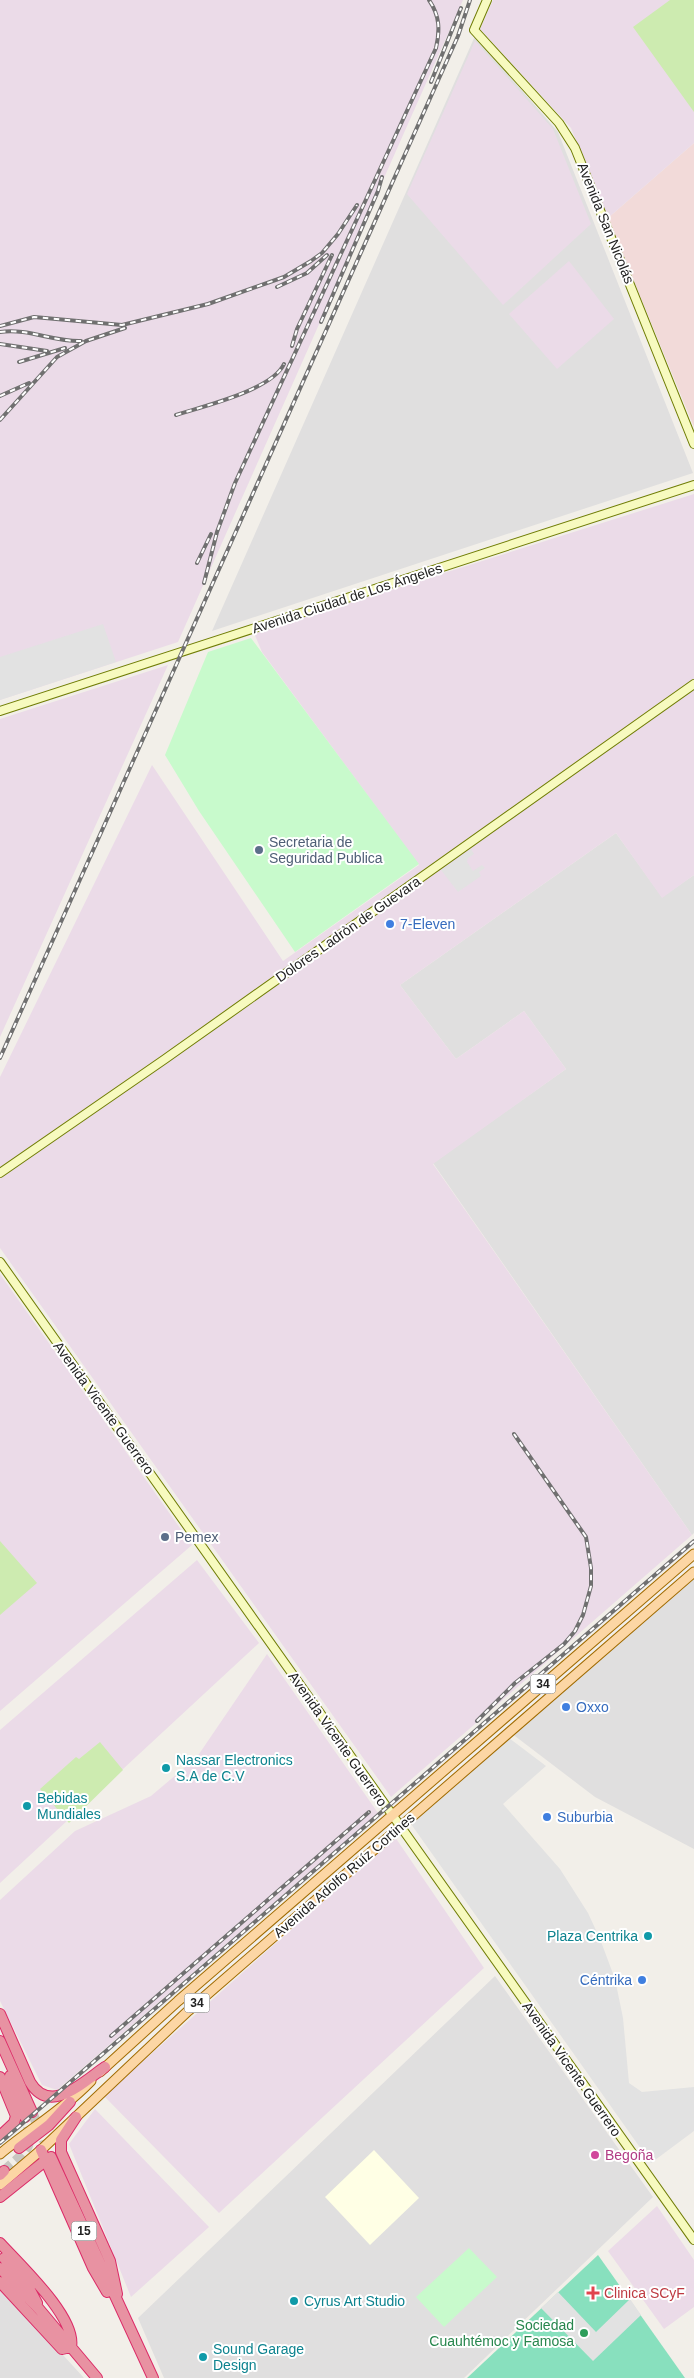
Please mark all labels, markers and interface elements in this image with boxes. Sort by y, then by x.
street label: Avenida San Nicolás [574,160,638,286]
street label: Avenida Ciudad de Los Ángeles [250,560,444,636]
place label: Secretaria de Seguridad Publica [269,834,383,866]
marker: Secretaria de Seguridad Publica [253,844,265,856]
street label: Dolores Ladròn de Guevara [273,873,424,985]
place label: 7-Eleven [400,916,455,932]
marker: 7-Eleven [384,918,396,930]
street label: Avenida Vicente Guerrero [50,1338,158,1478]
place label: Pemex [175,1529,219,1545]
marker: Pemex [159,1531,171,1543]
street label: Avenida Vicente Guerrero [285,1669,391,1810]
road number: 34 [530,1675,556,1694]
place label: Oxxo [576,1699,609,1715]
marker: Oxxo [560,1701,572,1713]
place label: Nassar Electronics S.A de C.V [176,1752,293,1784]
marker: Nassar Electronics S.A de C.V [160,1762,172,1774]
place label: Bebidas Mundiales [37,1790,101,1822]
marker: Bebidas Mundiales [21,1800,33,1812]
street label: Avenida Adolfo Ruíz Cortines [270,1809,418,1941]
place label: Suburbia [557,1809,613,1825]
marker: Suburbia [541,1811,553,1823]
place label: Plaza Centrika [547,1928,638,1944]
marker: Plaza Centrika [642,1930,654,1942]
place label: Céntrika [580,1972,632,1988]
marker: Céntrika [636,1974,648,1986]
road number: 34 [184,1994,210,2012]
street label: Avenida Vicente Guerrero [519,1999,625,2140]
place label: Begoña [605,2147,653,2163]
marker: Begoña [589,2149,601,2161]
road number: 15 [72,2222,96,2240]
place label: Clinica SCyF [604,2285,685,2301]
marker: Clinica SCyF [586,2286,600,2300]
place label: Cyrus Art Studio [304,2293,405,2309]
marker: Cyrus Art Studio [288,2295,300,2307]
place label: Sociedad Cuauhtémoc y Famosa [429,2317,574,2349]
marker: Sociedad Cuauhtémoc y Famosa [578,2327,590,2339]
place label: Sound Garage Design [213,2341,304,2373]
marker: Sound Garage Design [197,2351,209,2363]

